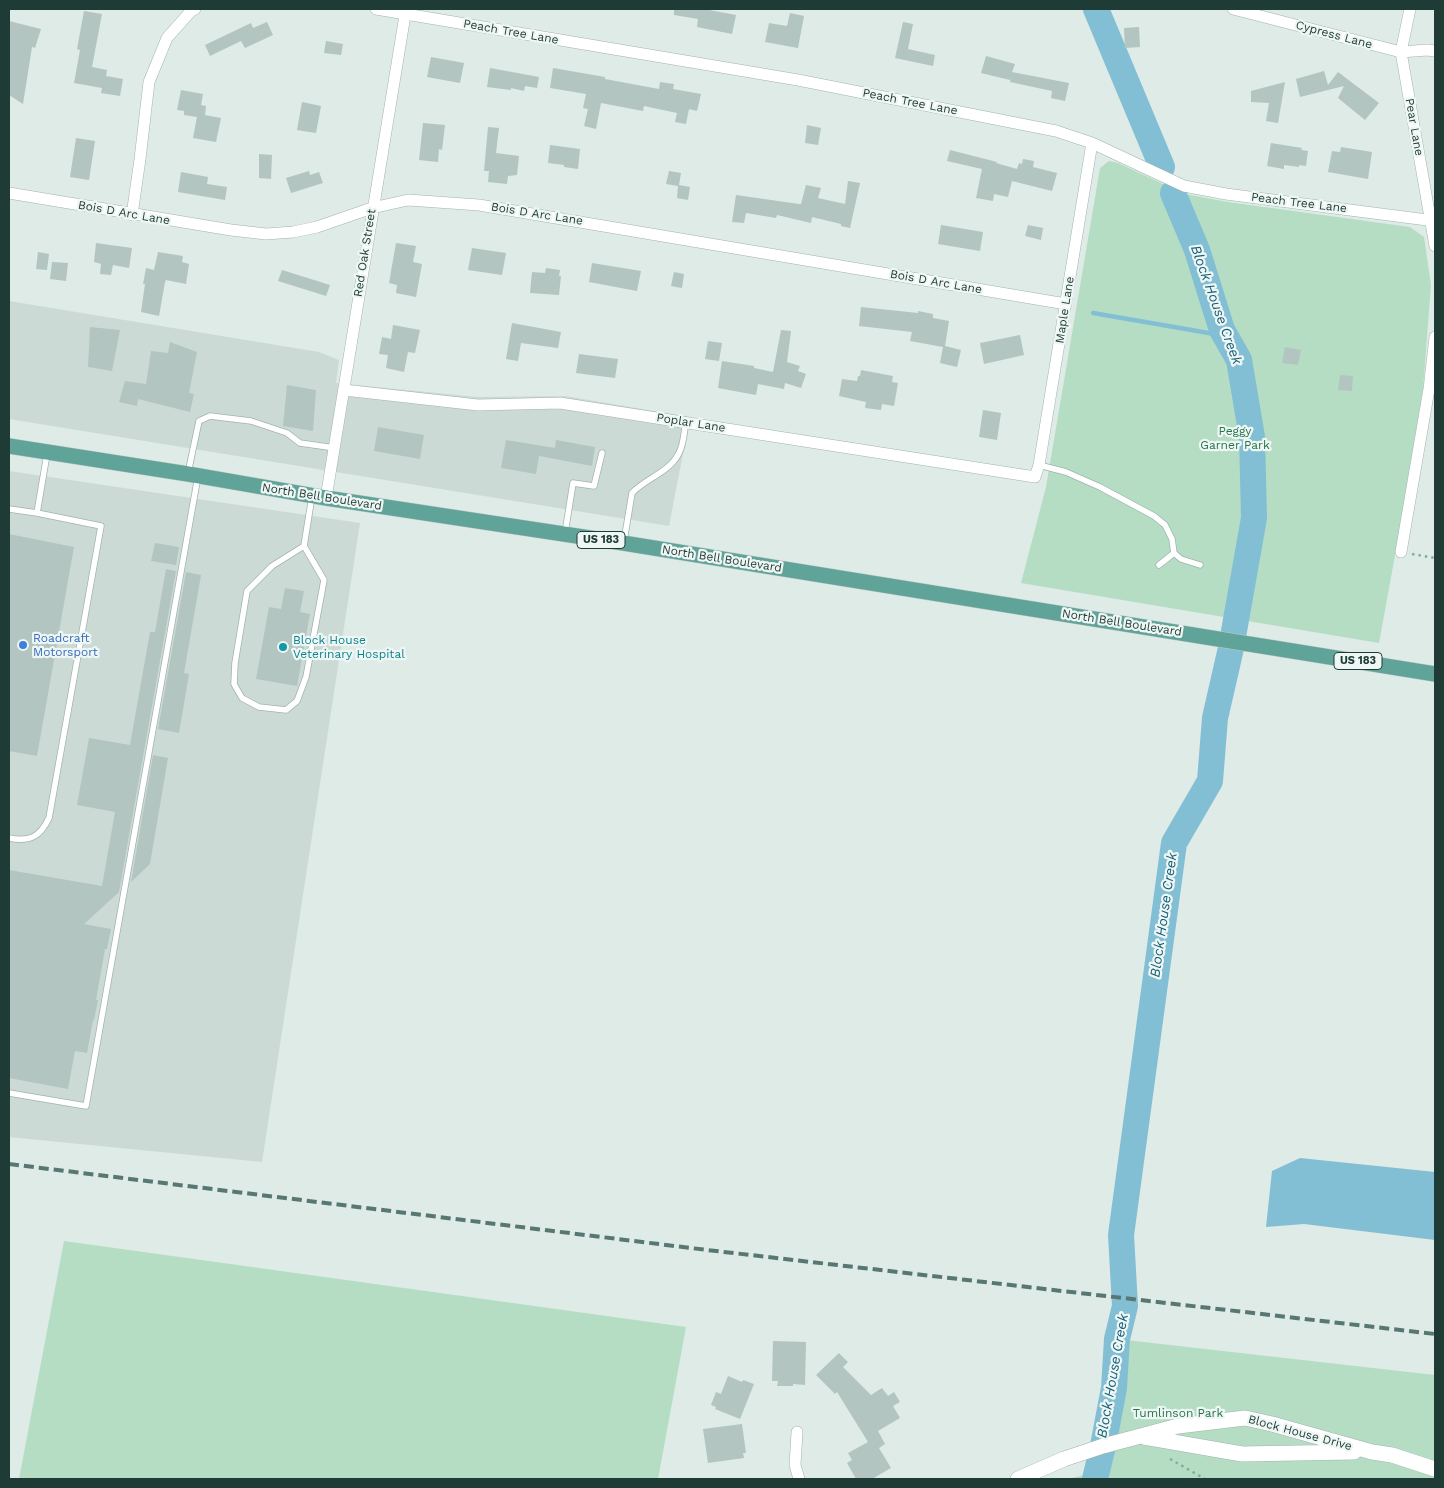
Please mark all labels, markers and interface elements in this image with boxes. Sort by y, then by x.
street label: Peach Tree Lane [462,17,560,47]
street label: Cypress Lane [1294,18,1374,52]
street label: Peach Tree Lane [861,86,959,118]
street label: Pear Lane [1402,97,1426,157]
street label: Peach Tree Lane [1250,190,1348,216]
street label: Bois D Arc Lane [77,198,171,228]
street label: Bois D Arc Lane [490,200,584,228]
street label: Red Oak Street [351,208,379,298]
water label: Block House Creek [1187,243,1245,367]
street label: Bois D Arc Lane [889,267,983,297]
street label: Maple Lane [1053,276,1077,344]
street label: Poplar Lane [655,410,727,436]
park label: Peggy Garner Park [1200,424,1270,452]
street label: North Bell Boulevard [261,480,383,514]
road number: US 183 [577,532,625,548]
street label: North Bell Boulevard [661,542,783,576]
street label: North Bell Boulevard [1061,606,1183,640]
place label: Roadcraft Motorsport [33,631,98,659]
place label: Block House Veterinary Hospital [293,633,405,661]
marker: Roadcraft Motorsport [17,639,29,651]
marker: Block House Veterinary Hospital [277,641,289,653]
road number: US 183 [1334,652,1382,669]
water label: Block House Creek [1147,852,1181,978]
water label: Block House Creek [1094,1313,1132,1439]
park label: Tumlinson Park [1133,1406,1223,1420]
street label: Block House Drive [1247,1412,1353,1454]

